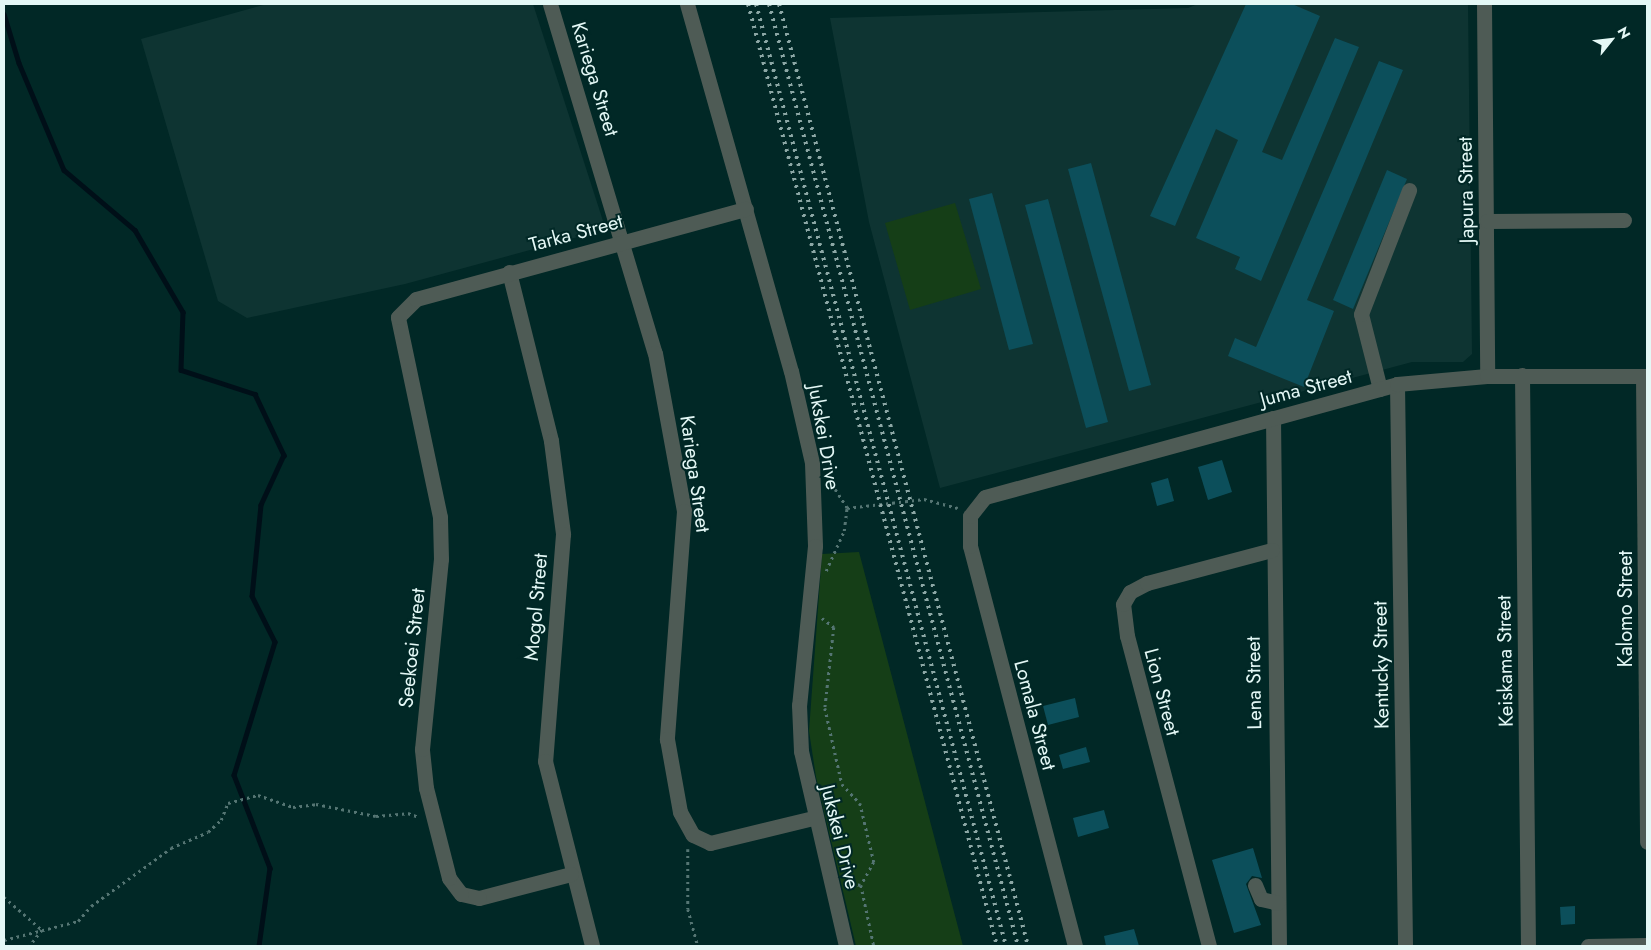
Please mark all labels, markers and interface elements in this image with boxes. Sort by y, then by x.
north arrow [1586,15,1636,65]
street label: Kariega Street [566,19,624,139]
text: N [1613,23,1636,42]
street label: Japura Street [1453,137,1479,243]
street label: Tarka Street [527,209,625,257]
street label: Juma Street [1257,364,1355,412]
street label: Jukskei Drive [803,382,845,492]
street label: Kariega Street [675,414,715,534]
street label: Kalomo Street [1613,551,1637,667]
street label: Mogol Street [519,552,553,662]
street label: Seekoei Street [394,587,430,709]
street label: Keiskama Street [1492,595,1518,727]
street label: Kentucky Street [1368,601,1394,729]
street label: Lena Street [1241,636,1267,730]
street label: Lion Street [1139,646,1185,738]
street label: Lomala Street [1009,657,1061,773]
street label: Jukskei Drive [815,782,865,892]

